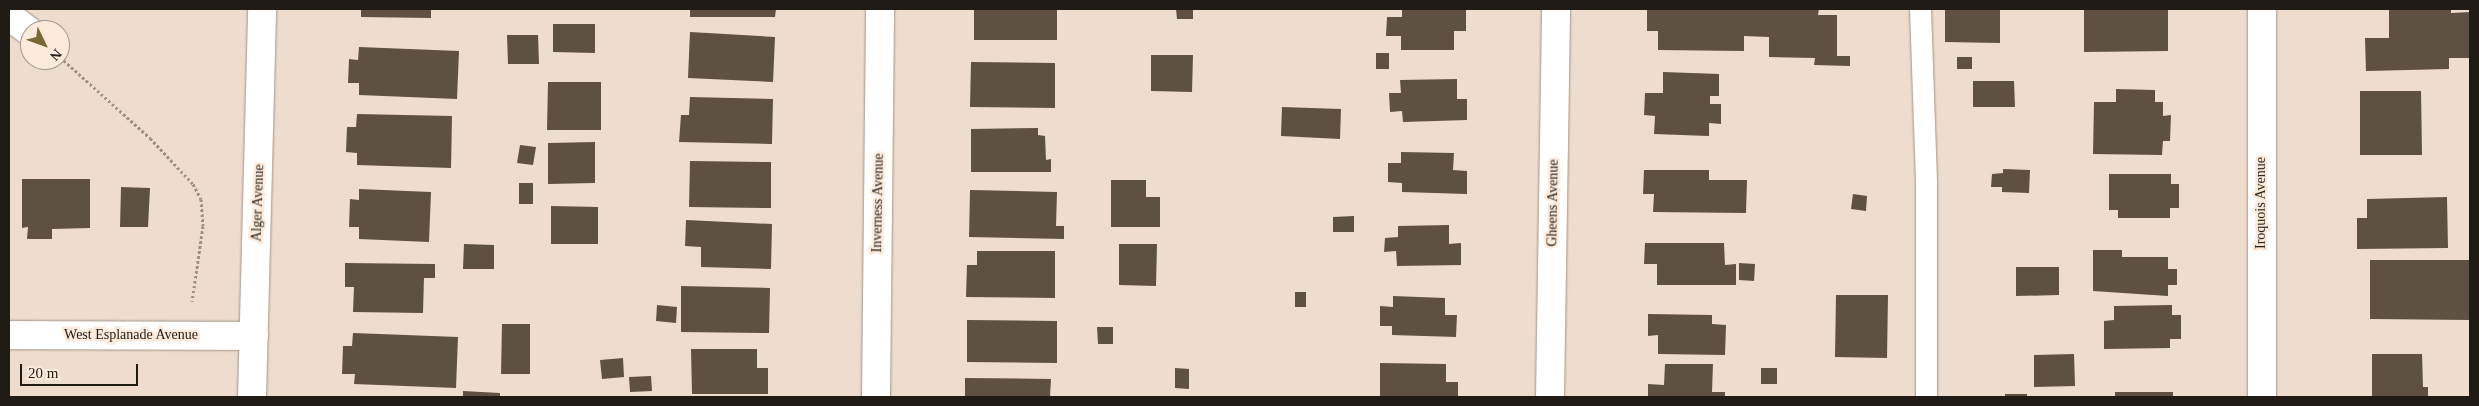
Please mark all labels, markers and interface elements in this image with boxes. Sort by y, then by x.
north arrow [20,20,70,70]
text: N [47,46,65,63]
street label: Inverness Avenue [869,153,887,253]
street label: Iroquois Avenue [2253,157,2269,249]
street label: Gheens Avenue [1544,159,1562,247]
street label: Alger Avenue [248,164,268,242]
street label: West Esplanade Avenue [64,327,198,343]
scale bar [22,354,140,386]
text: 20 m [28,365,58,381]

